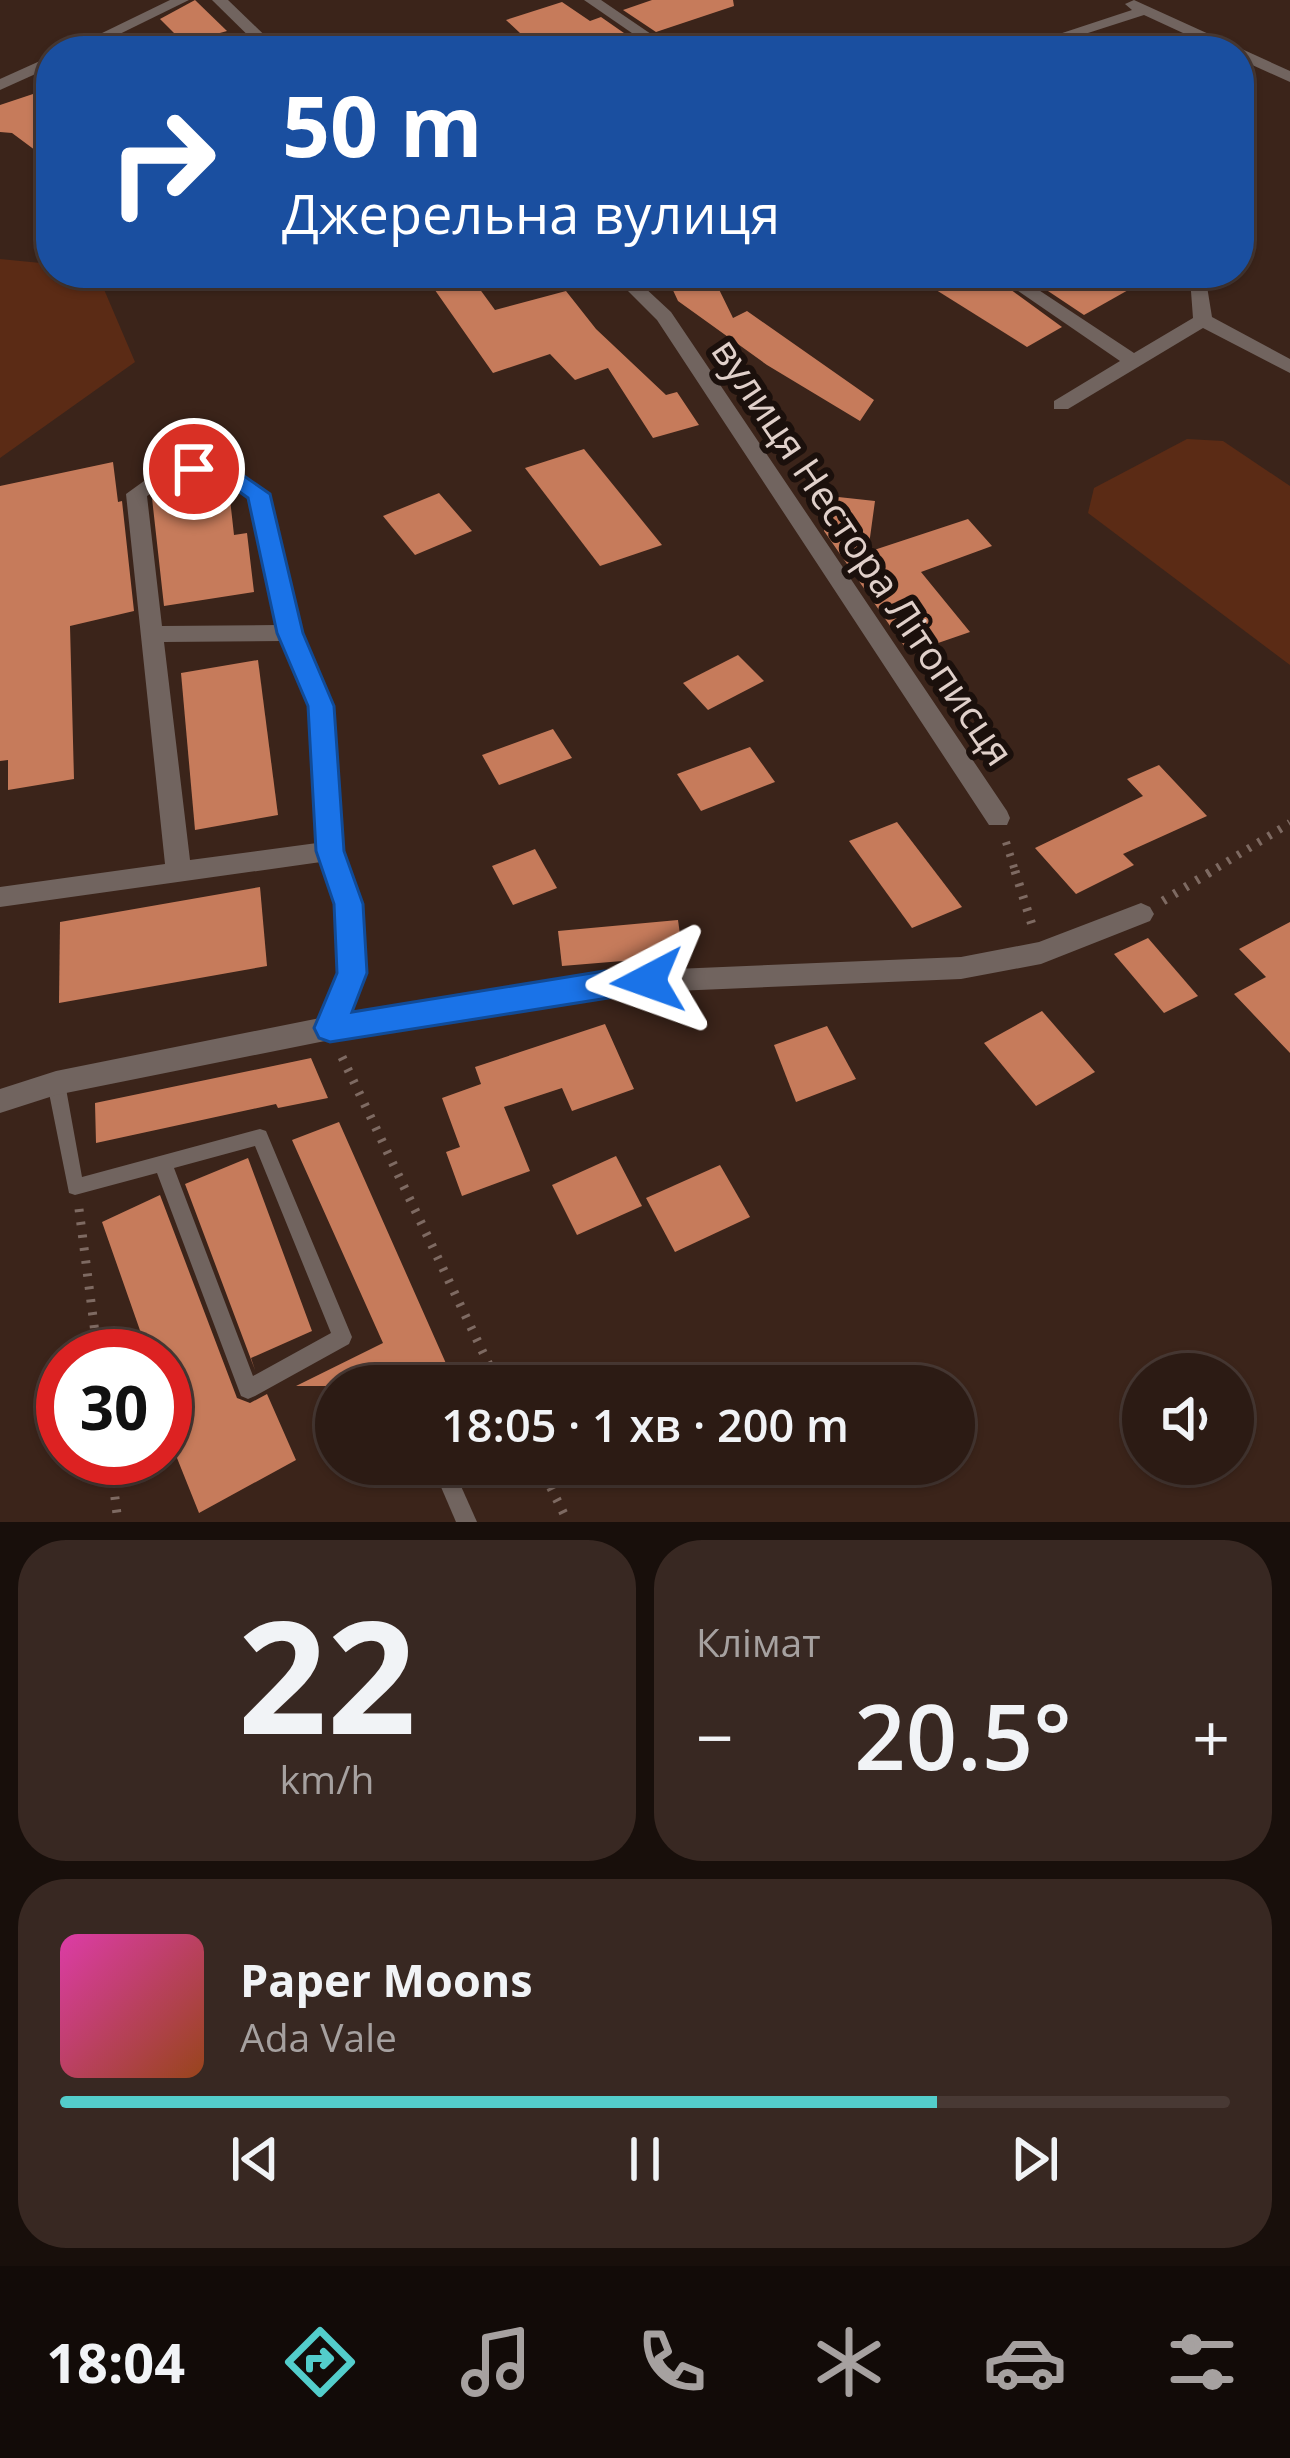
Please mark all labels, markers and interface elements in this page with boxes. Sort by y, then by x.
text: 50 m [282,67,482,182]
icon: right [84,84,240,240]
text: Джерельна вулиця [282,176,780,250]
street label: вулиця Нестора Літописця [701,327,1027,775]
pin [143,418,245,520]
icon: arrive [161,436,227,502]
position arrow [585,918,711,1044]
speed limit sign: 30 [36,1329,192,1485]
map controls [1122,1353,1254,1485]
button: sound [1122,1353,1254,1485]
text: 18:05 · 1 хв · 200 m [441,1394,849,1455]
text: 22 [238,1567,416,1780]
text: Клімат [696,1615,821,1668]
text: 20.5° [854,1674,1072,1796]
text: − [696,1691,734,1781]
text: + [1192,1691,1230,1781]
text: km/h [280,1752,374,1805]
text: Paper Moons [240,1949,533,2010]
text: Ada Vale [240,2010,397,2063]
icon: previous [222,2126,288,2192]
icon: pause [612,2126,678,2192]
icon: next [1002,2126,1068,2192]
icon: directions [278,2320,362,2404]
icon: music [454,2320,538,2404]
icon: phone [630,2320,714,2404]
icon: climate [807,2320,891,2404]
icon: car [983,2320,1067,2404]
icon: filters [1160,2320,1244,2404]
text: 18:04 [46,2325,185,2399]

